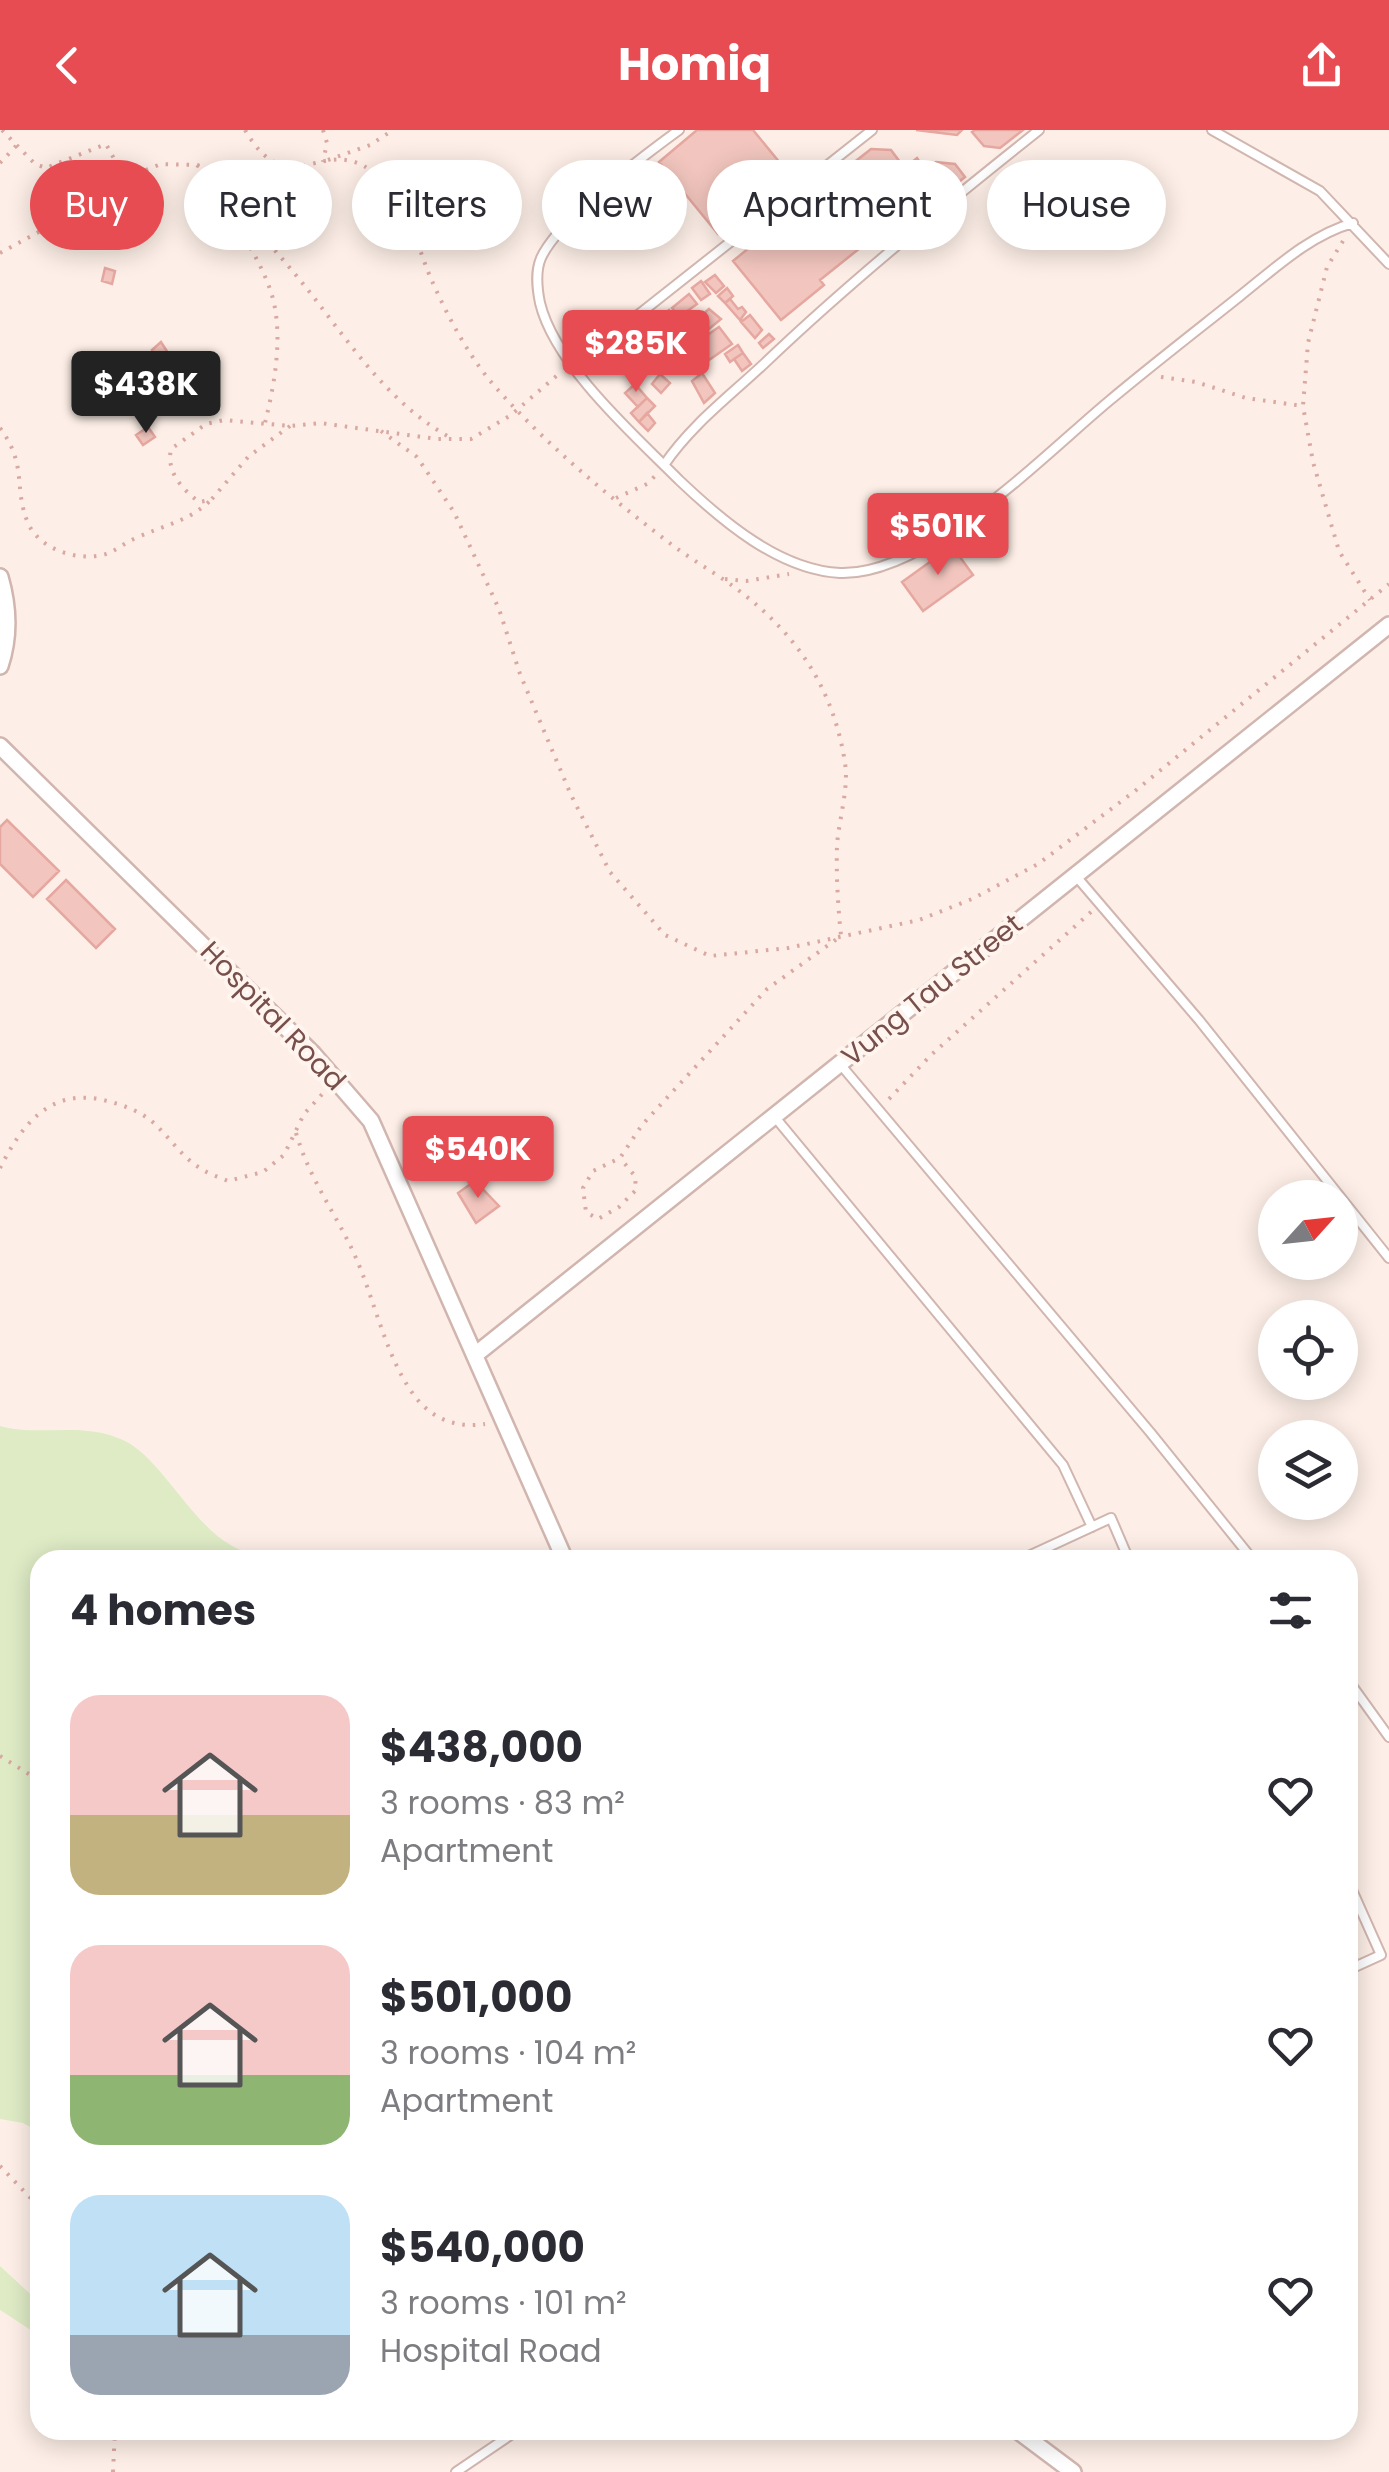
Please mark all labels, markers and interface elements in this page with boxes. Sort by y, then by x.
text: Homiq [618,33,771,96]
icon: back [40,38,95,93]
icon: share [1294,38,1349,93]
chip: Buy [30,160,164,250]
chip: Rent [184,160,332,250]
chip: Filters [352,160,522,250]
chip: New [542,160,687,250]
chip: Apartment [707,160,967,250]
chip: House [987,160,1166,250]
pin: $285K [566,310,706,395]
text: $285K [584,320,688,365]
pin: $438K [76,351,216,436]
text: $438K [93,361,199,406]
pin: $501K [868,493,1008,578]
text: $501K [889,503,987,548]
street label: Vung Tau Street [833,905,1031,1075]
street label: Hospital Road [192,933,354,1099]
pin: $540K [408,1116,548,1201]
text: $540K [425,1126,531,1171]
north arrow [1258,1180,1358,1280]
map controls [1258,1180,1358,1520]
button: locate [1258,1300,1358,1400]
button: layers [1258,1420,1358,1520]
text: 4 homes [70,1581,256,1640]
icon: filters [1263,1583,1318,1638]
text: $438,000 [380,1718,583,1777]
icon: home [150,1735,270,1855]
icon: heart [1263,1768,1318,1823]
text: 3 rooms · 83 m² [380,1780,625,1825]
text: Apartment [380,1828,553,1873]
text: $501,000 [380,1968,572,2027]
icon: home [150,1985,270,2105]
icon: heart [1263,2018,1318,2073]
text: 3 rooms · 104 m² [380,2030,636,2075]
text: Apartment [380,2078,553,2123]
text: $540,000 [380,2218,585,2277]
icon: home [150,2235,270,2355]
icon: heart [1263,2268,1318,2323]
text: 3 rooms · 101 m² [380,2280,626,2325]
text: Hospital Road [380,2328,602,2373]

